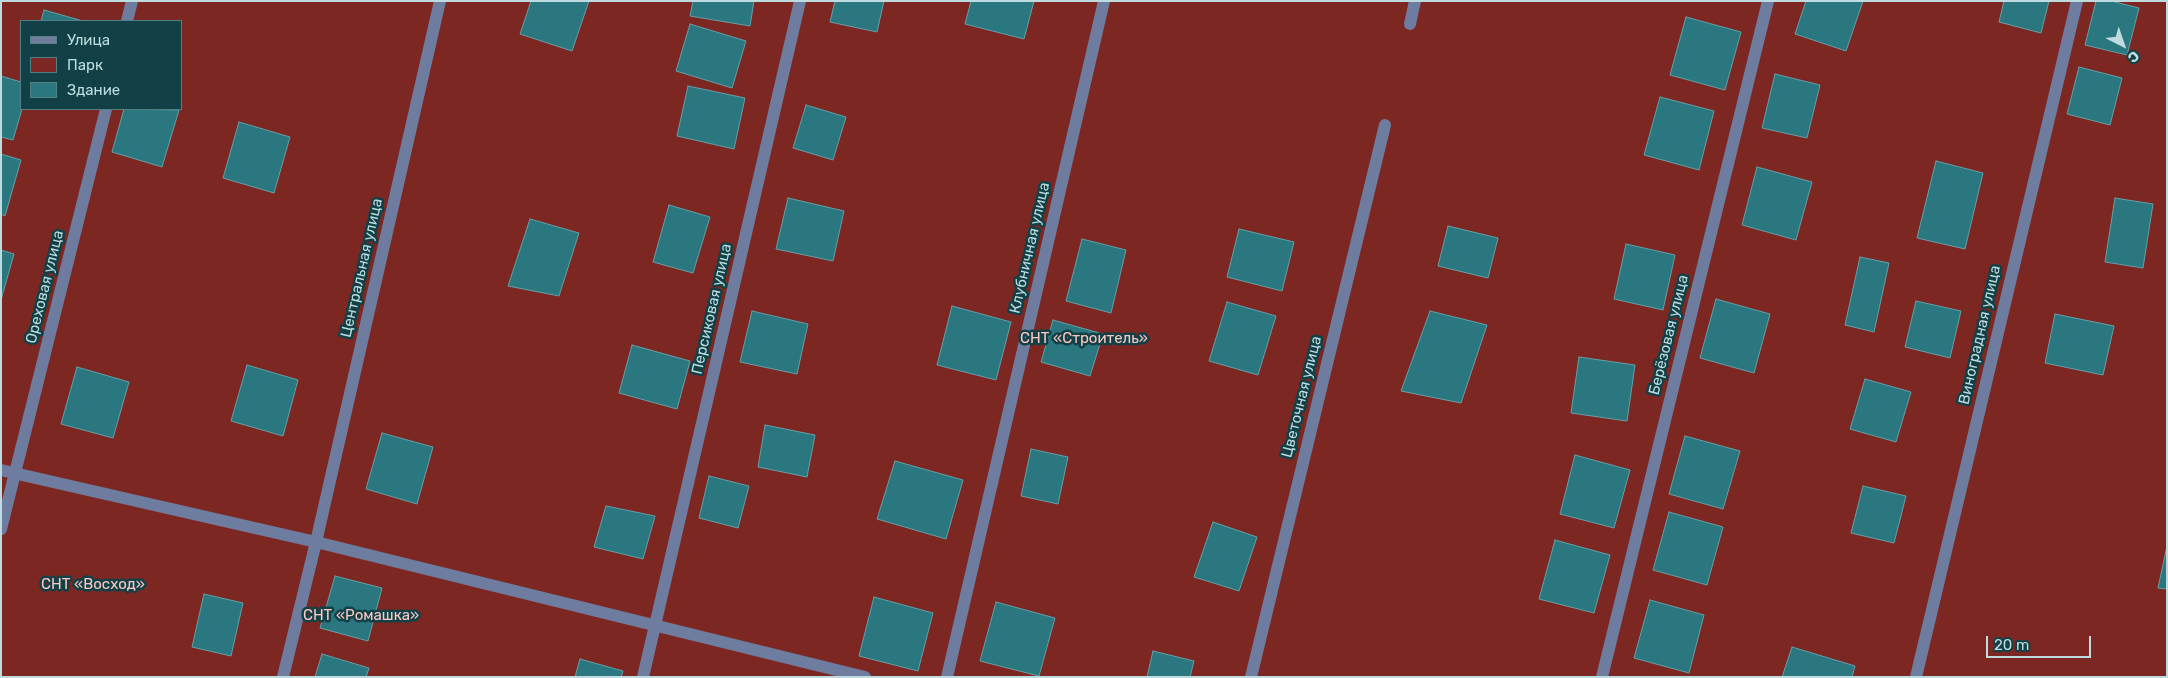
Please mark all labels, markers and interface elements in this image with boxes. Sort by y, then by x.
legend [20,20,182,110]
north arrow [2098,20,2148,70]
text: Улица [67,31,110,49]
text: С [2124,47,2142,66]
text: Парк [67,56,103,74]
text: Здание [67,81,120,99]
street label: Клубничная улица [1006,181,1054,315]
street label: Центральная улица [337,197,387,339]
street label: Ореховая улица [22,229,68,345]
street label: Персиковая улица [688,242,736,376]
street label: Виноградная улица [1955,264,2005,406]
street label: Берёзовая улица [1645,273,1693,397]
park label: СНТ «Строитель» [1020,330,1148,348]
street label: Цветочная улица [1278,334,1326,460]
park label: СНТ «Восход» [41,576,145,594]
park label: СНТ «Ромашка» [303,607,419,625]
scale bar [1988,626,2093,658]
text: 20 m [1994,636,2029,654]

